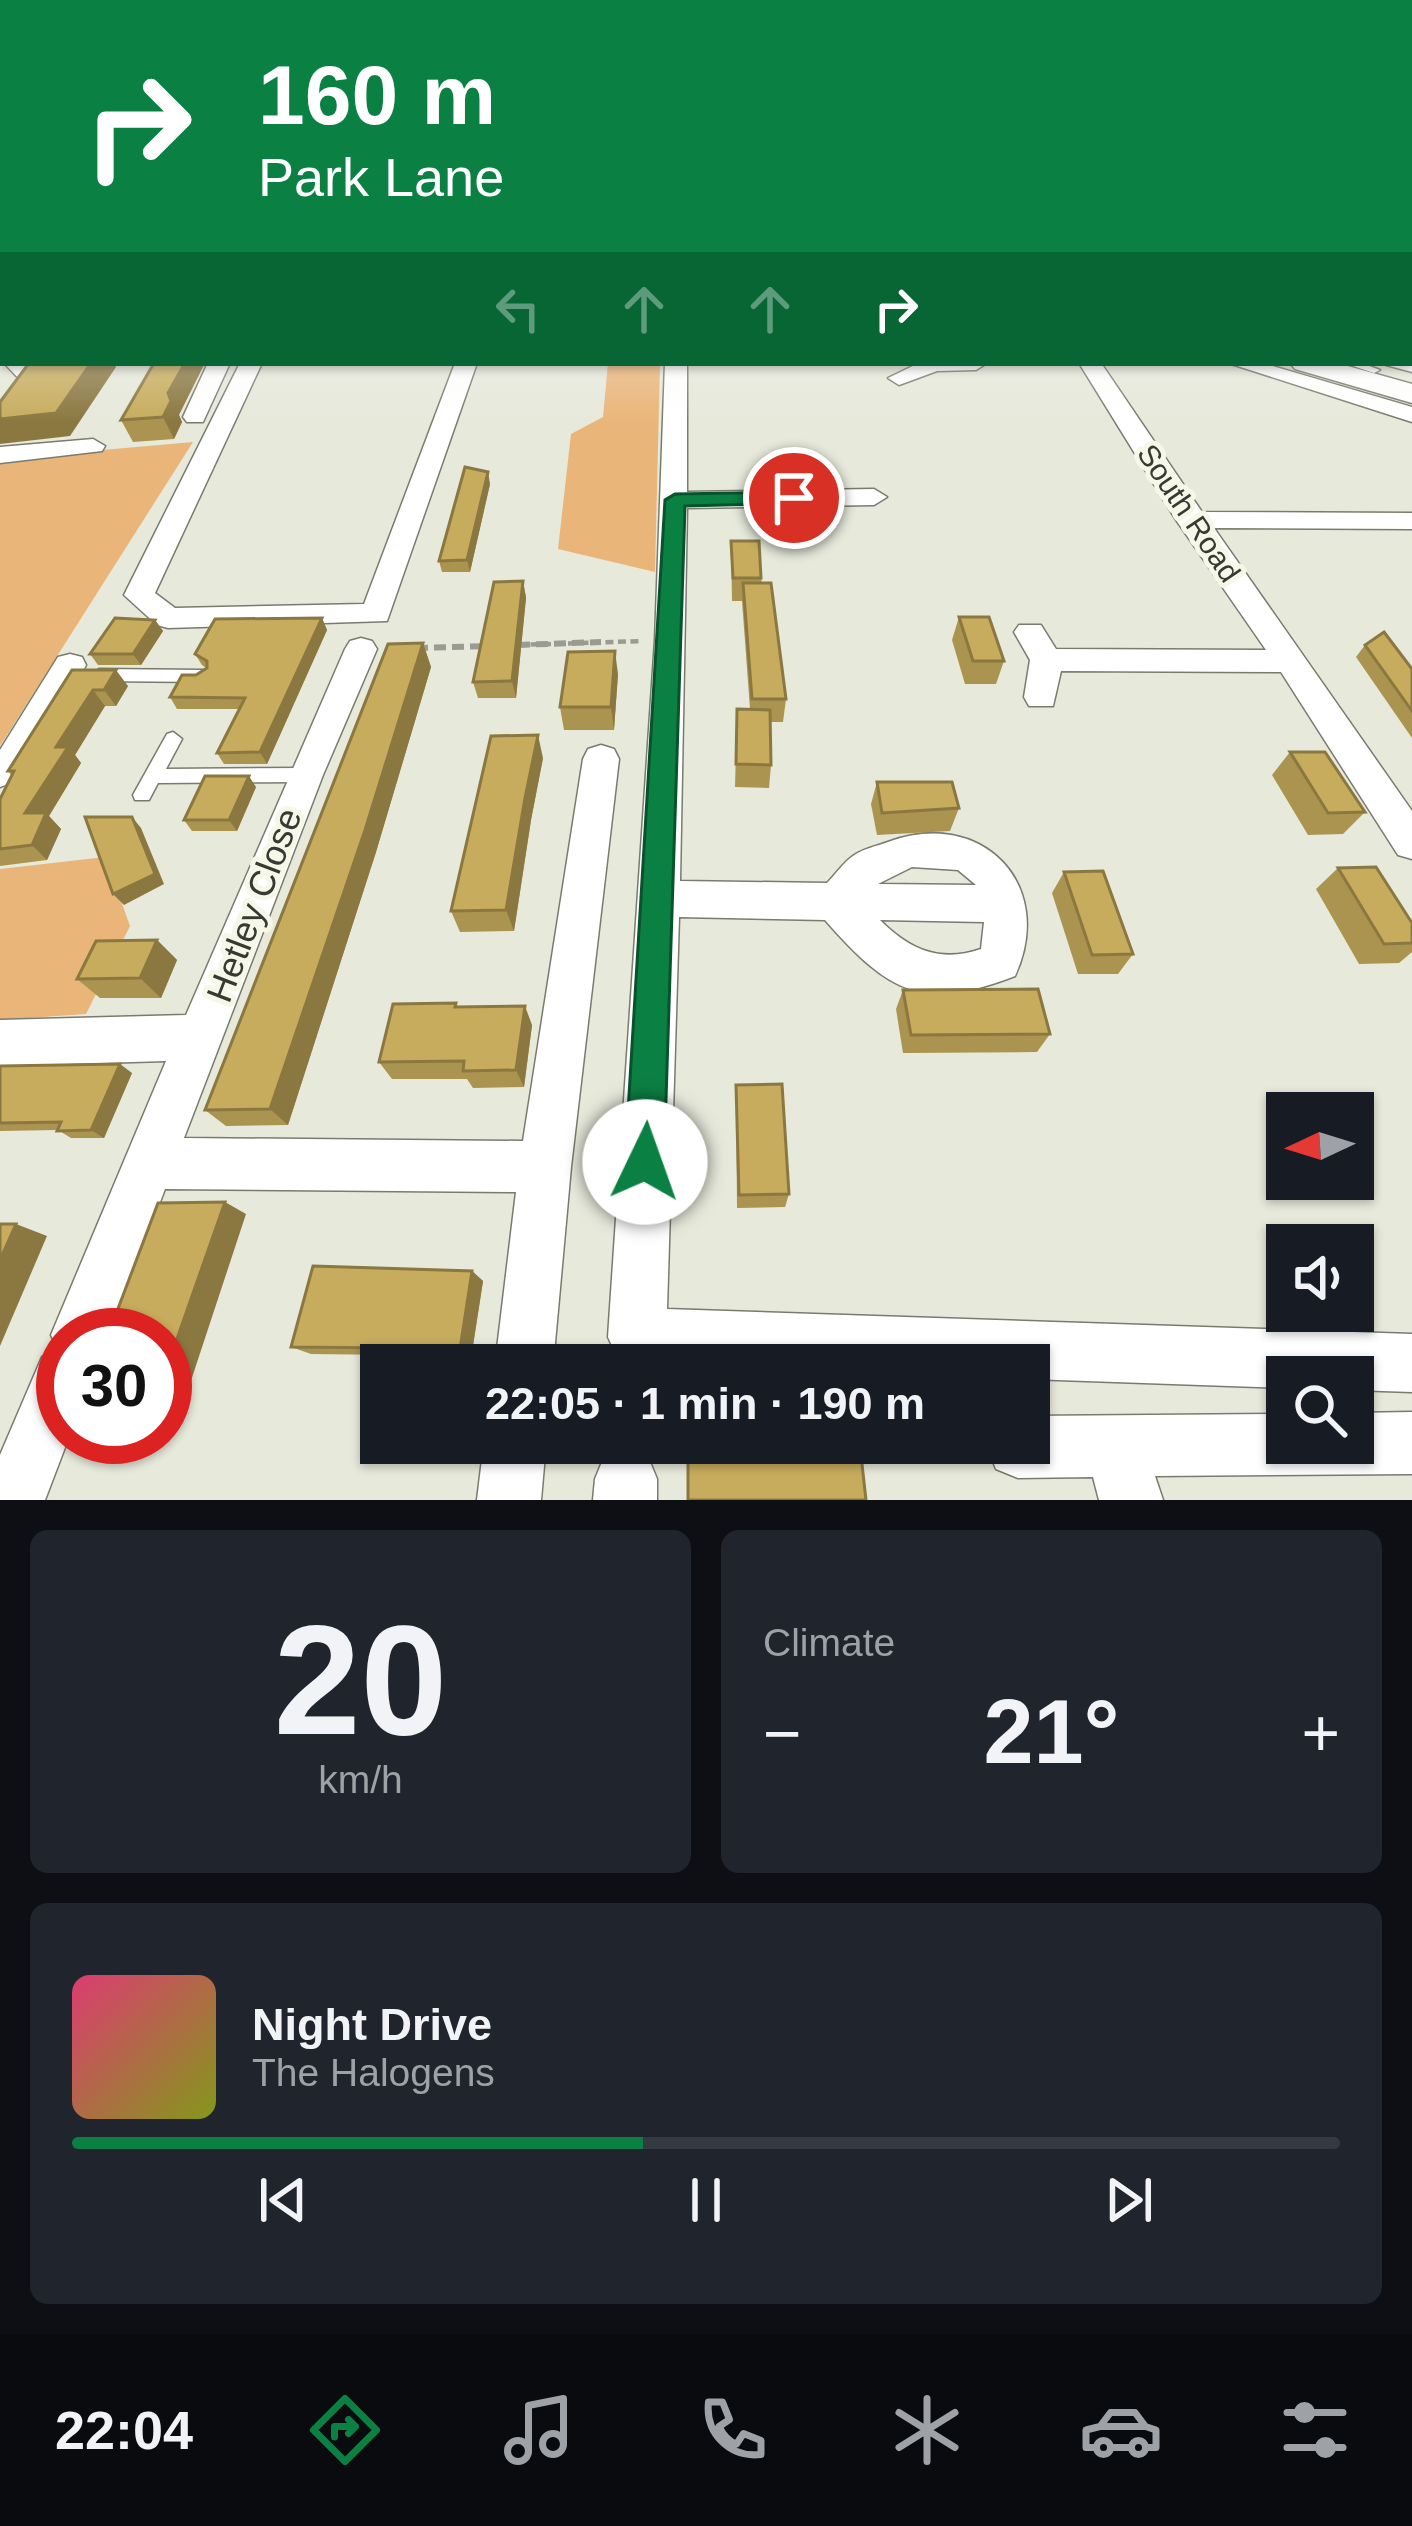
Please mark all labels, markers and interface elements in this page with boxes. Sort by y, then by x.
icon: right [60,48,216,204]
text: 160 m [258,48,496,142]
text: Park Lane [258,147,504,207]
icon: left [485,276,551,342]
icon: ahead [611,276,677,342]
icon: ahead [737,276,803,342]
icon: right [863,276,929,342]
street label: South Road [1131,438,1247,588]
pin [743,447,845,549]
icon: arrive [761,465,827,531]
street label: Hetley Close [198,802,310,1008]
north arrow [1266,1092,1374,1200]
map controls [1266,1092,1374,1464]
position arrow [582,1099,708,1225]
button: sound [1266,1224,1374,1332]
speed limit sign: 30 [36,1308,192,1464]
button: search [1266,1356,1374,1464]
text: 22:05 · 1 min · 190 m [485,1378,925,1429]
text: 20 [274,1593,447,1767]
text: Climate [763,1621,895,1664]
text: 21° [983,1682,1120,1782]
text: − [763,1696,802,1770]
text: + [1301,1696,1340,1770]
text: km/h [318,1758,403,1801]
text: Night Drive [252,1999,492,2050]
text: The Halogens [252,2051,495,2094]
icon: previous [250,2167,316,2233]
icon: pause [673,2167,739,2233]
icon: next [1096,2167,1162,2233]
icon: directions [303,2388,387,2472]
icon: music [497,2388,581,2472]
icon: phone [691,2388,775,2472]
icon: climate [885,2388,969,2472]
icon: car [1079,2388,1163,2472]
icon: filters [1273,2388,1357,2472]
text: 22:04 [55,2400,193,2460]

